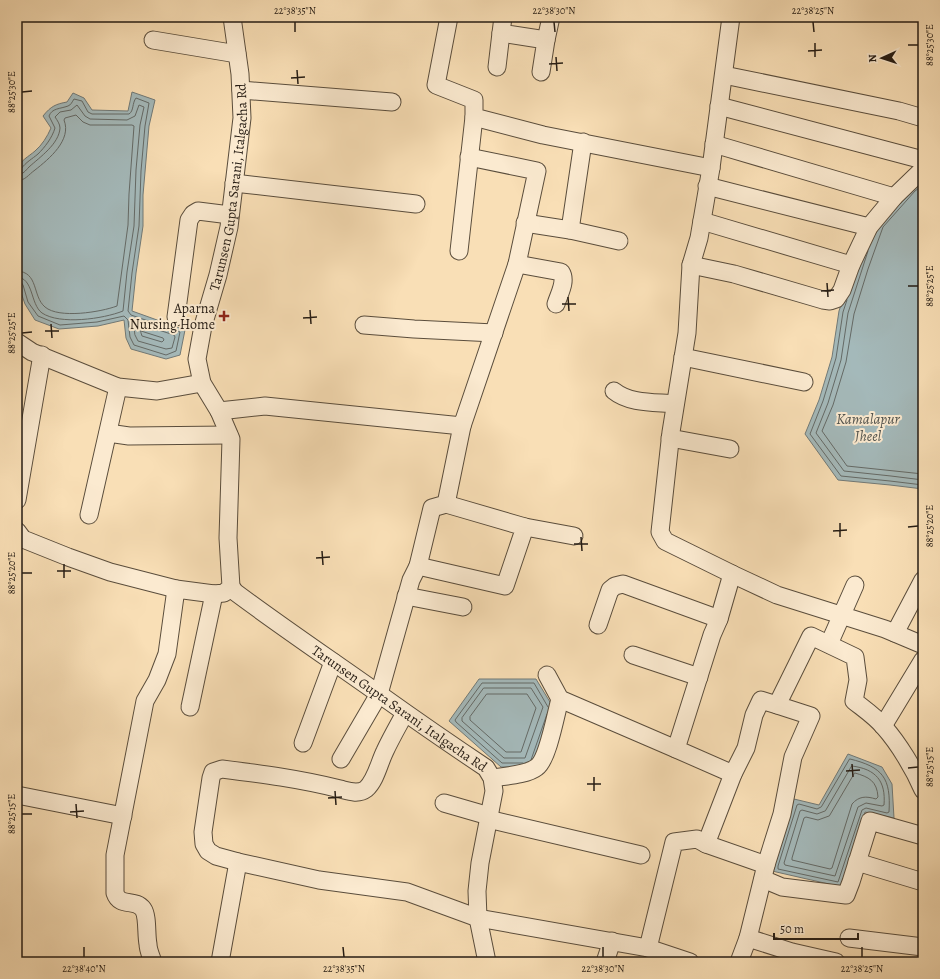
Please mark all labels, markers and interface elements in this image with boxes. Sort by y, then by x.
text: 22°38'35"N [274,4,316,17]
text: 22°38'30"N [533,4,575,17]
text: 22°38'25"N [792,4,834,17]
text: 88°25'30"E [923,24,936,66]
north arrow [862,38,902,78]
text: N [865,54,880,63]
text: 88°25'30"E [5,71,18,113]
street label: Tarunsen Gupta Sarani, Italgacha Rd [205,82,252,293]
text: 88°25'25"E [923,265,936,307]
place label: Aparna Nursing Home [130,299,215,334]
marker: Aparna Nursing Home [218,310,230,322]
text: 88°25'25"E [5,312,18,354]
water label: Kamalapur Jheel [836,409,901,446]
text: 88°25'20"E [923,505,936,547]
text: 88°25'20"E [5,552,18,594]
street label: Tarunsen Gupta Sarani, Italgacha Rd [308,641,491,776]
text: 88°25'15"E [923,747,936,787]
text: 88°25'15"E [5,794,18,834]
scale bar [774,915,858,941]
text: 50 m [780,921,804,937]
text: 22°38'40"N [62,962,106,975]
text: 22°38'35"N [323,962,365,975]
text: 22°38'30"N [582,962,624,975]
text: 22°38'25"N [841,962,883,975]

